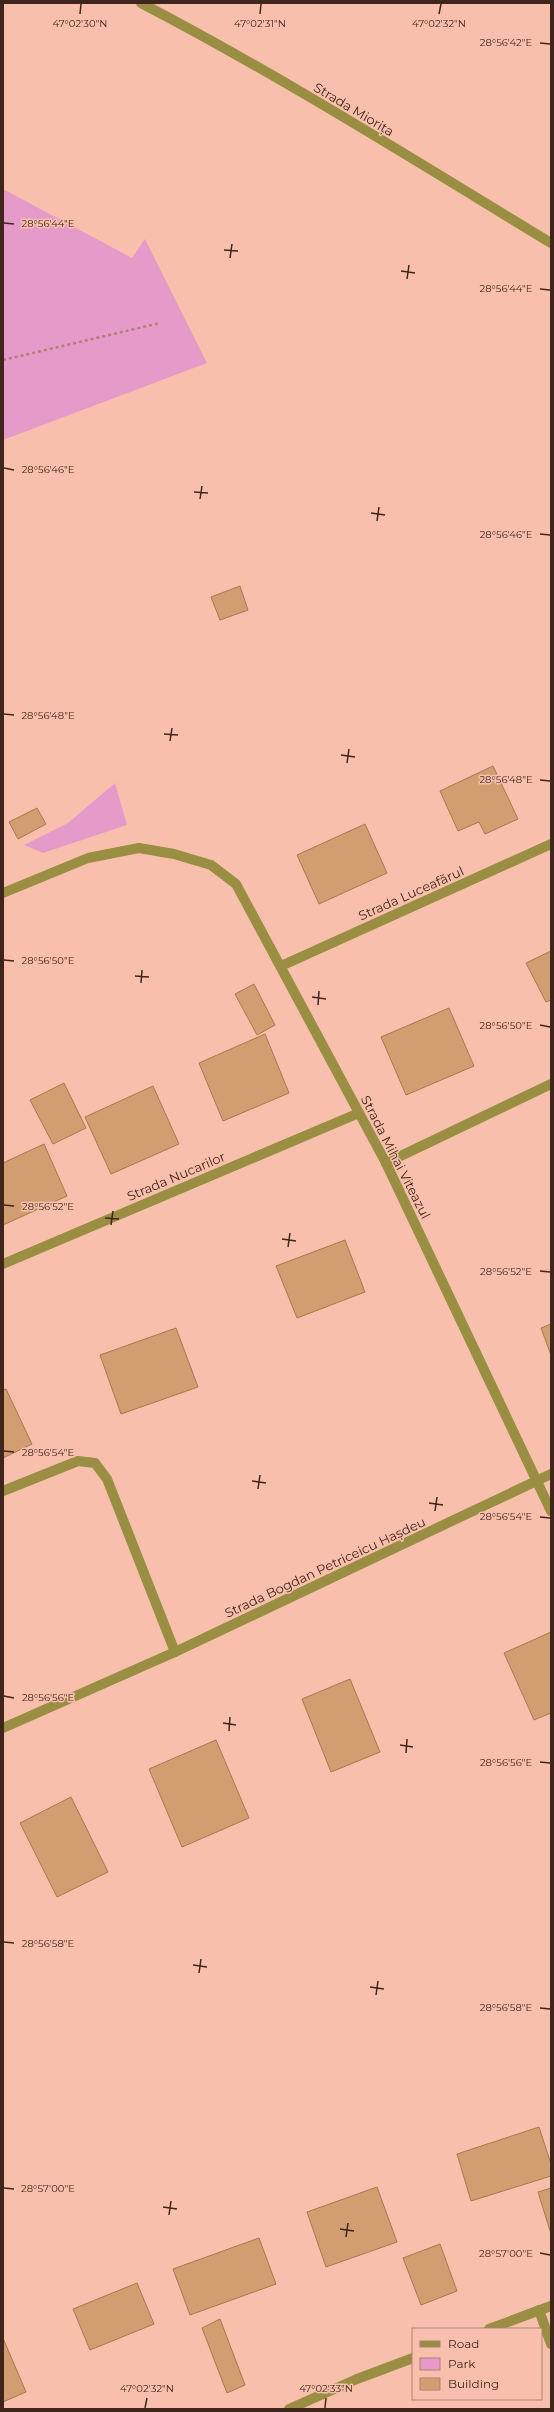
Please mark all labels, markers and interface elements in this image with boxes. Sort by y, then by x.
text: 47°02'30"N [53,17,107,30]
text: 47°02'31"N [234,17,286,30]
text: 47°02'32"N [412,17,466,30]
text: 28°56'42"E [480,36,532,49]
street label: Strada Miorița [310,79,397,141]
text: 28°56'44"E [22,217,75,230]
text: 28°56'44"E [480,282,533,295]
text: 28°56'46"E [22,463,75,476]
text: 28°56'46"E [480,528,533,541]
text: 28°56'48"E [21,709,75,722]
text: 28°56'48"E [479,773,533,786]
street label: Strada Luceafărul [356,863,466,923]
text: 28°56'50"E [22,954,75,967]
text: 28°56'50"E [480,1019,533,1032]
street label: Strada Mihai Viteazul [358,1093,434,1221]
street label: Strada Nucarilor [124,1148,228,1204]
text: 28°56'52"E [22,1200,74,1213]
text: 28°56'52"E [480,1265,532,1278]
text: 28°56'54"E [22,1446,75,1459]
text: 28°56'54"E [480,1510,533,1523]
street label: Strada Bogdan Petriceicu Hașdeu [222,1513,429,1623]
text: 28°56'56"E [22,1691,74,1704]
text: 28°56'56"E [480,1756,532,1769]
text: 28°56'58"E [22,1937,75,1950]
text: 28°56'58"E [480,2001,533,2014]
text: 28°57'00"E [21,2182,75,2195]
text: 28°57'00"E [479,2247,533,2260]
legend [412,2328,542,2400]
text: Road [448,2336,479,2351]
text: Park [448,2356,476,2371]
text: Building [448,2376,499,2391]
text: 47°02'32"N [120,2382,174,2395]
text: 47°02'33"N [299,2382,353,2395]

